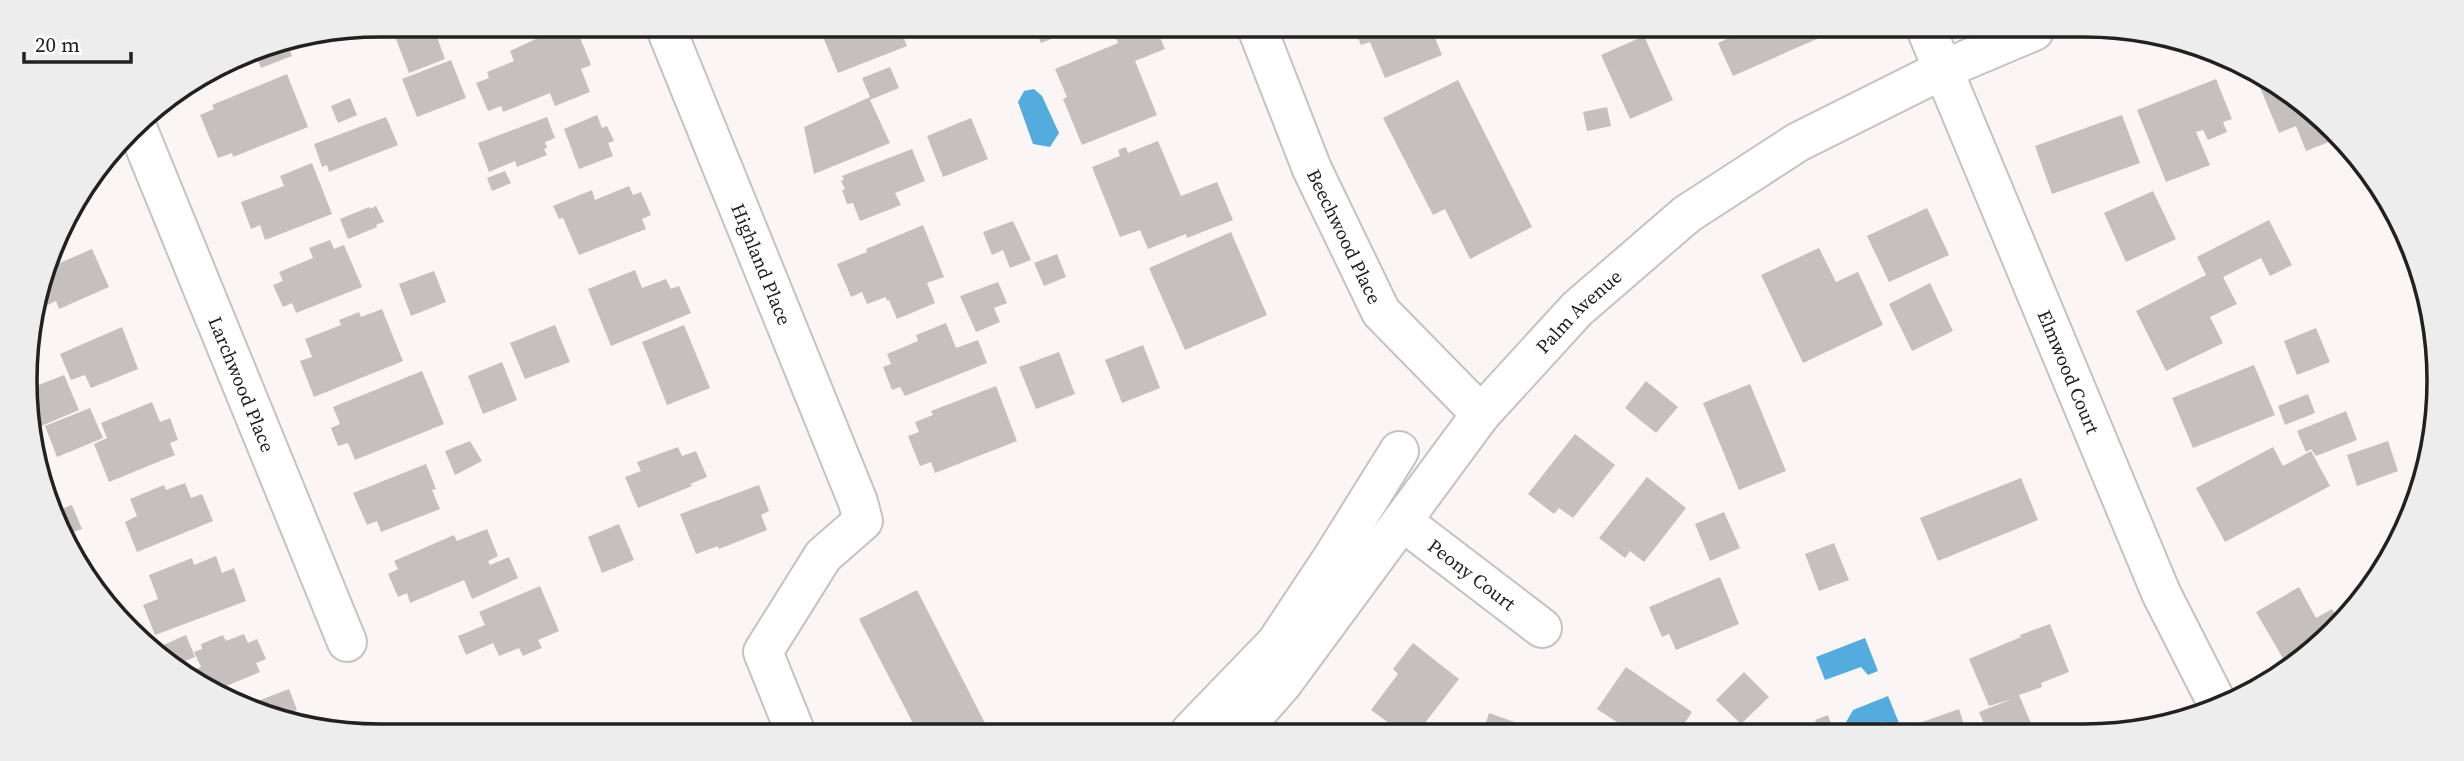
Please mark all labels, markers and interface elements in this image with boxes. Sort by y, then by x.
scale bar [24,21,131,65]
text: 20 m [35,30,80,59]
street label: Beechwood Place [1301,164,1388,308]
street label: Highland Place [725,200,798,329]
street label: Palm Avenue [1530,263,1627,359]
street label: Elmwood Court [2031,306,2106,438]
street label: Larchwood Place [203,313,281,456]
street label: Peony Court [1423,533,1522,617]

